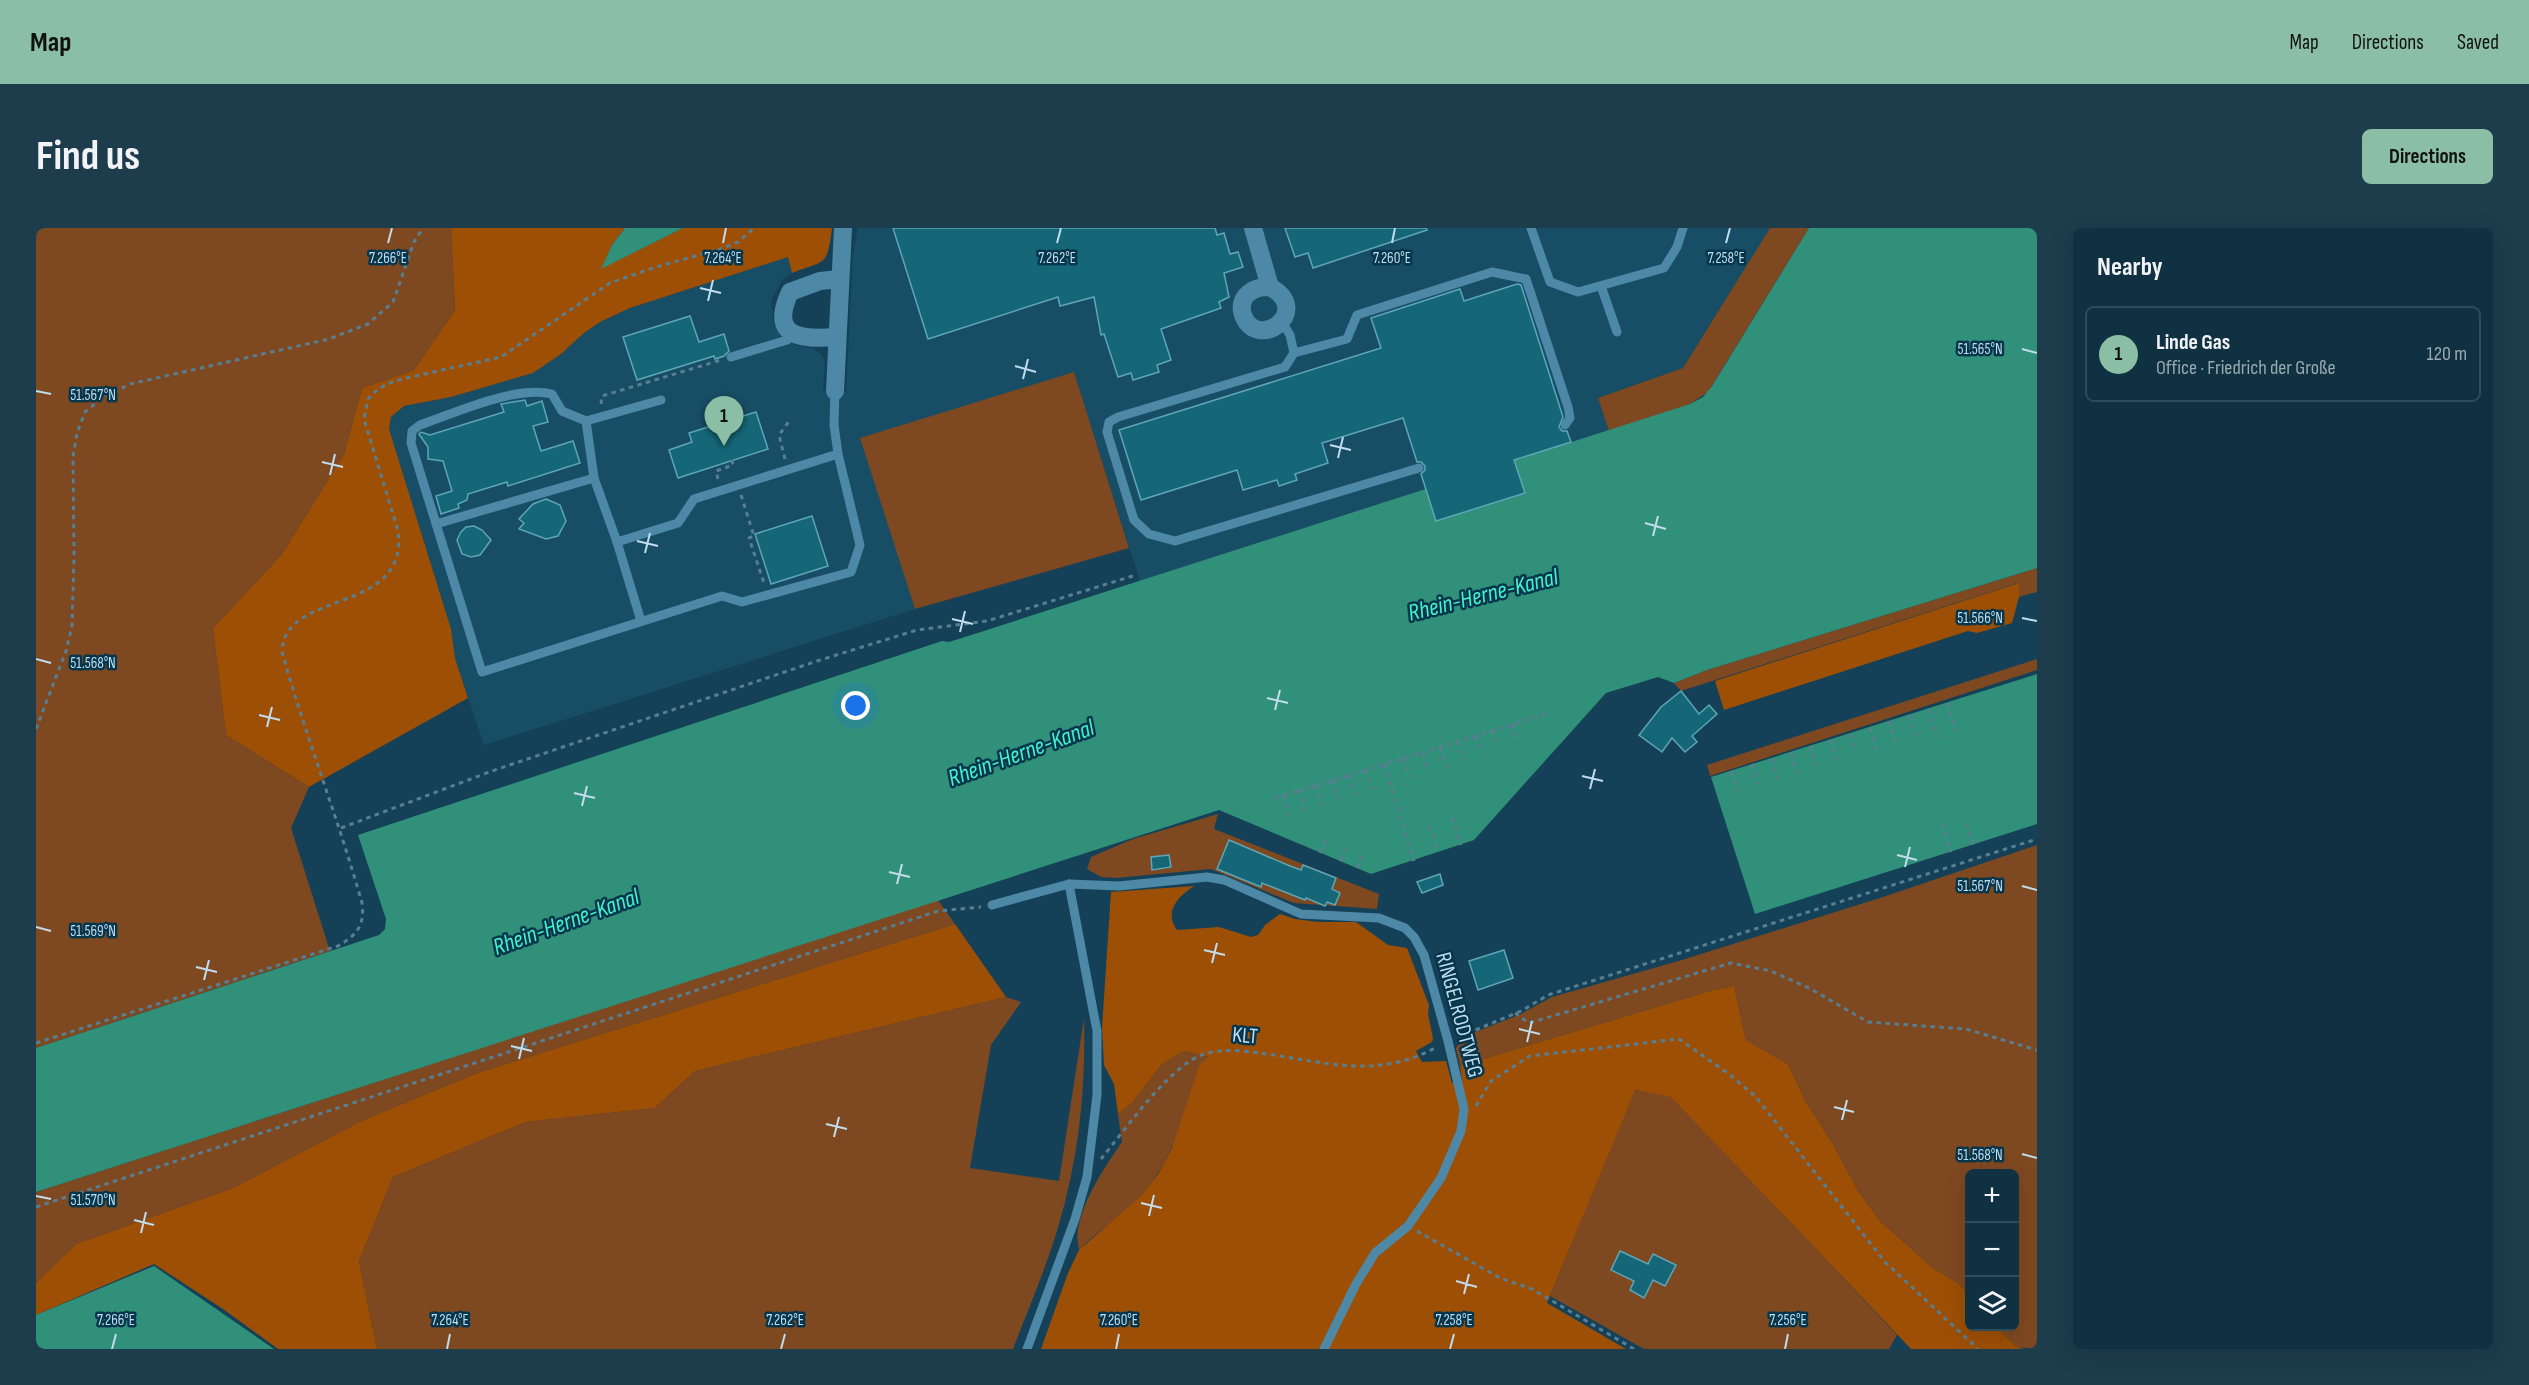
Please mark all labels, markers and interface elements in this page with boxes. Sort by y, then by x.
text: Map [30,26,71,59]
text: Map [2289,30,2319,55]
text: Directions [2352,30,2424,55]
text: Saved [2457,30,2499,55]
button: Directions [2362,129,2493,184]
text: Find us [36,131,140,182]
text: 7.266°E [369,249,407,268]
text: 7.264°E [704,249,742,268]
text: 7.262°E [1038,249,1076,268]
text: 7.260°E [1373,249,1411,268]
text: 7.258°E [1707,249,1745,268]
text: Nearby [2097,252,2163,283]
text: Linde Gas [2156,329,2230,356]
text: 51.565°N [1957,340,2003,359]
text: 1 [2115,342,2122,366]
text: 120 m [2427,342,2467,366]
text: Office · Friedrich der Große [2156,356,2335,380]
text: 51.567°N [70,386,116,405]
pin: 1 [704,396,744,446]
water label: Rhein-Herne-Kanal [1405,562,1562,628]
text: 51.566°N [1957,609,2003,628]
text: 51.568°N [70,654,116,673]
your location [841,691,870,720]
water label: Rhein-Herne-Kanal [944,713,1099,793]
text: 51.567°N [1957,877,2003,896]
water label: Rhein-Herne-Kanal [489,882,644,962]
text: 51.569°N [70,922,116,941]
street label: RINGELRODTWEG [1429,949,1489,1081]
street label: KLT [1231,1021,1259,1051]
text: 51.568°N [1957,1146,2003,1165]
map controls [1965,1169,2019,1331]
button: + [1965,1169,2019,1223]
text: 51.570°N [70,1191,116,1210]
button: − [1965,1223,2019,1277]
button: layers [1965,1277,2019,1331]
text: 7.266°E [97,1311,135,1330]
text: 7.264°E [431,1311,469,1330]
text: 7.262°E [766,1311,804,1330]
text: 7.260°E [1100,1311,1138,1330]
text: 7.258°E [1435,1311,1473,1330]
text: 7.256°E [1769,1311,1807,1330]

